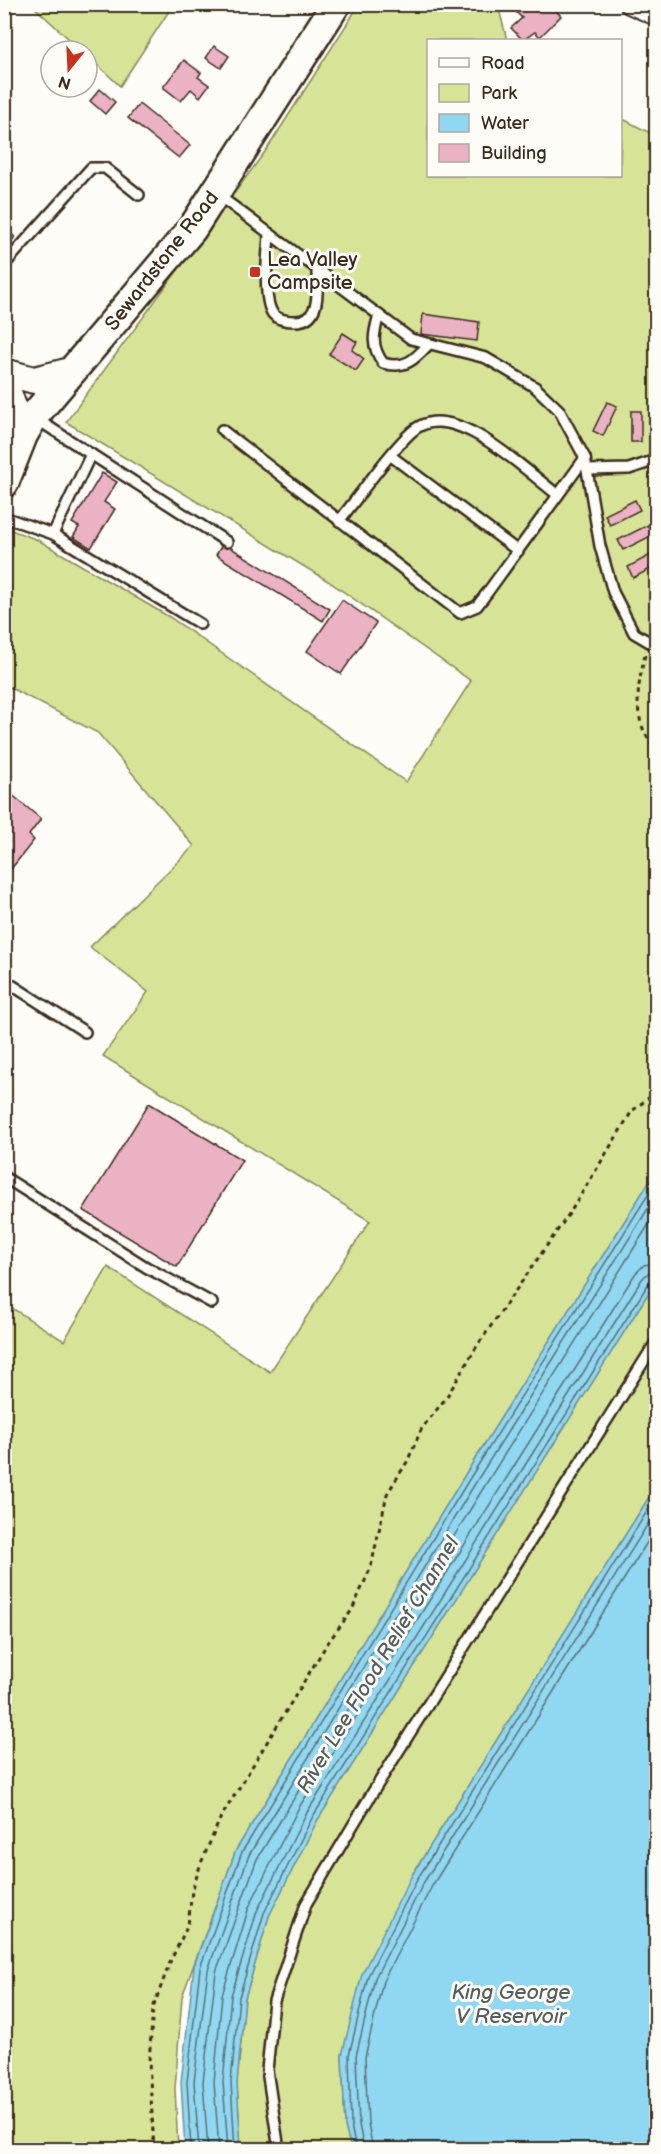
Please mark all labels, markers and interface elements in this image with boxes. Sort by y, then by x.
north arrow [39,39,99,99]
legend [427,39,622,177]
text: Road [481,53,525,74]
text: N [56,71,73,93]
text: Park [481,83,517,104]
text: Water [481,113,529,134]
text: Building [481,143,547,164]
street label: Sewardstone Road [100,186,224,336]
place label: Lea Valley Campsite [267,248,357,295]
marker: Lea Valley Campsite [248,265,262,279]
water label: River Lee Flood Relief Channel [291,1531,465,1798]
water label: King George V Reservoir [451,1980,571,2029]

